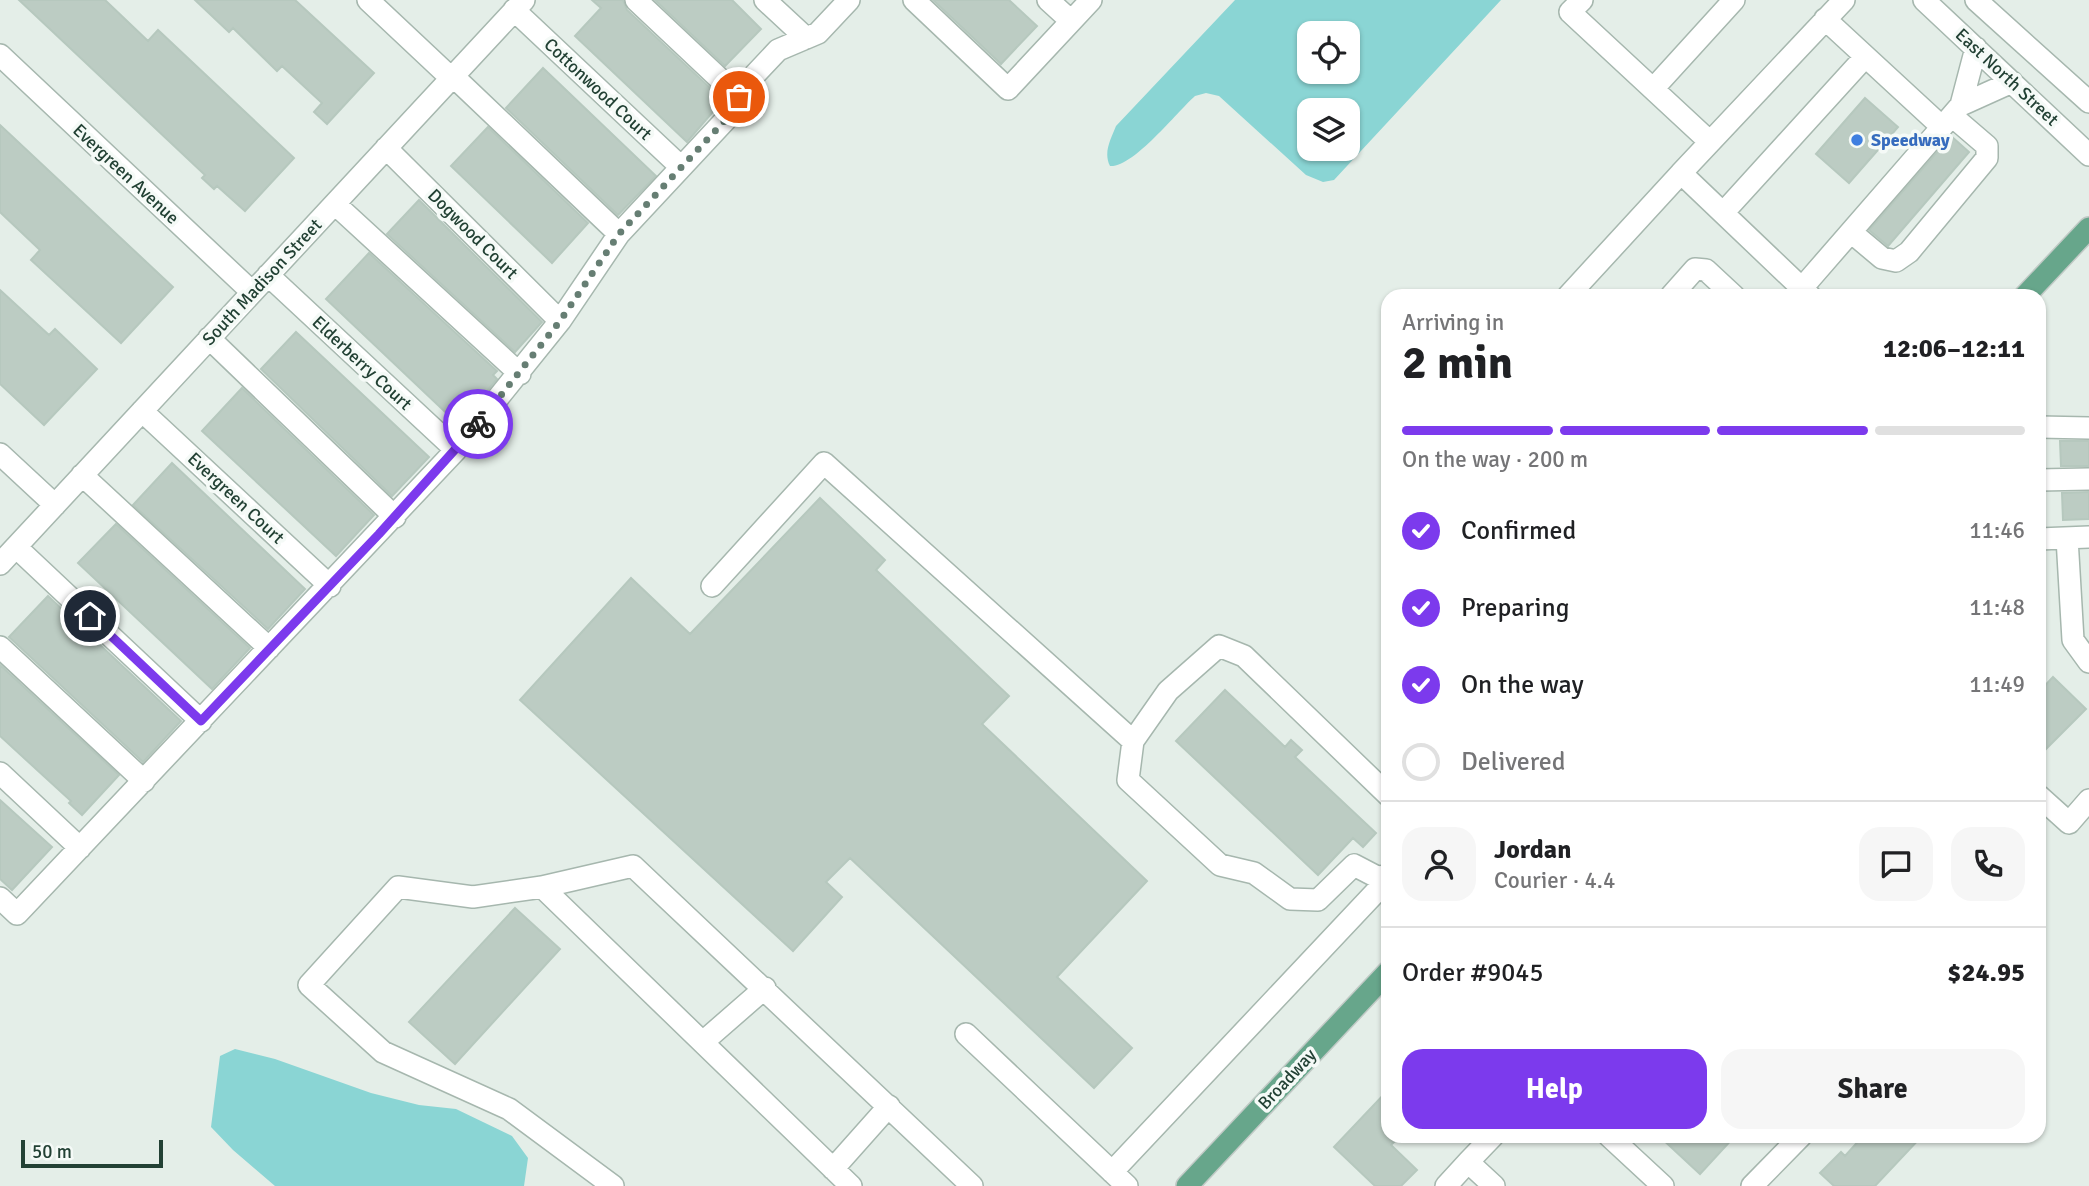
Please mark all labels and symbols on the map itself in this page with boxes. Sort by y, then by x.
street label: East North Street [1951,24,2063,130]
street label: Cottonwood Court [539,33,657,145]
pin [709,67,769,127]
street label: Evergreen Avenue [68,119,184,229]
place label: Speedway [1871,129,1950,151]
marker: Speedway [1849,132,1865,148]
street label: Dogwood Court [423,184,523,284]
street label: South Madison Street [198,214,326,350]
street label: Elderberry Court [308,311,416,415]
courier [443,389,513,459]
street label: Evergreen Court [183,448,289,548]
pin [60,586,120,646]
street label: Broadway [1253,1044,1321,1114]
scale bar [21,1137,163,1169]

